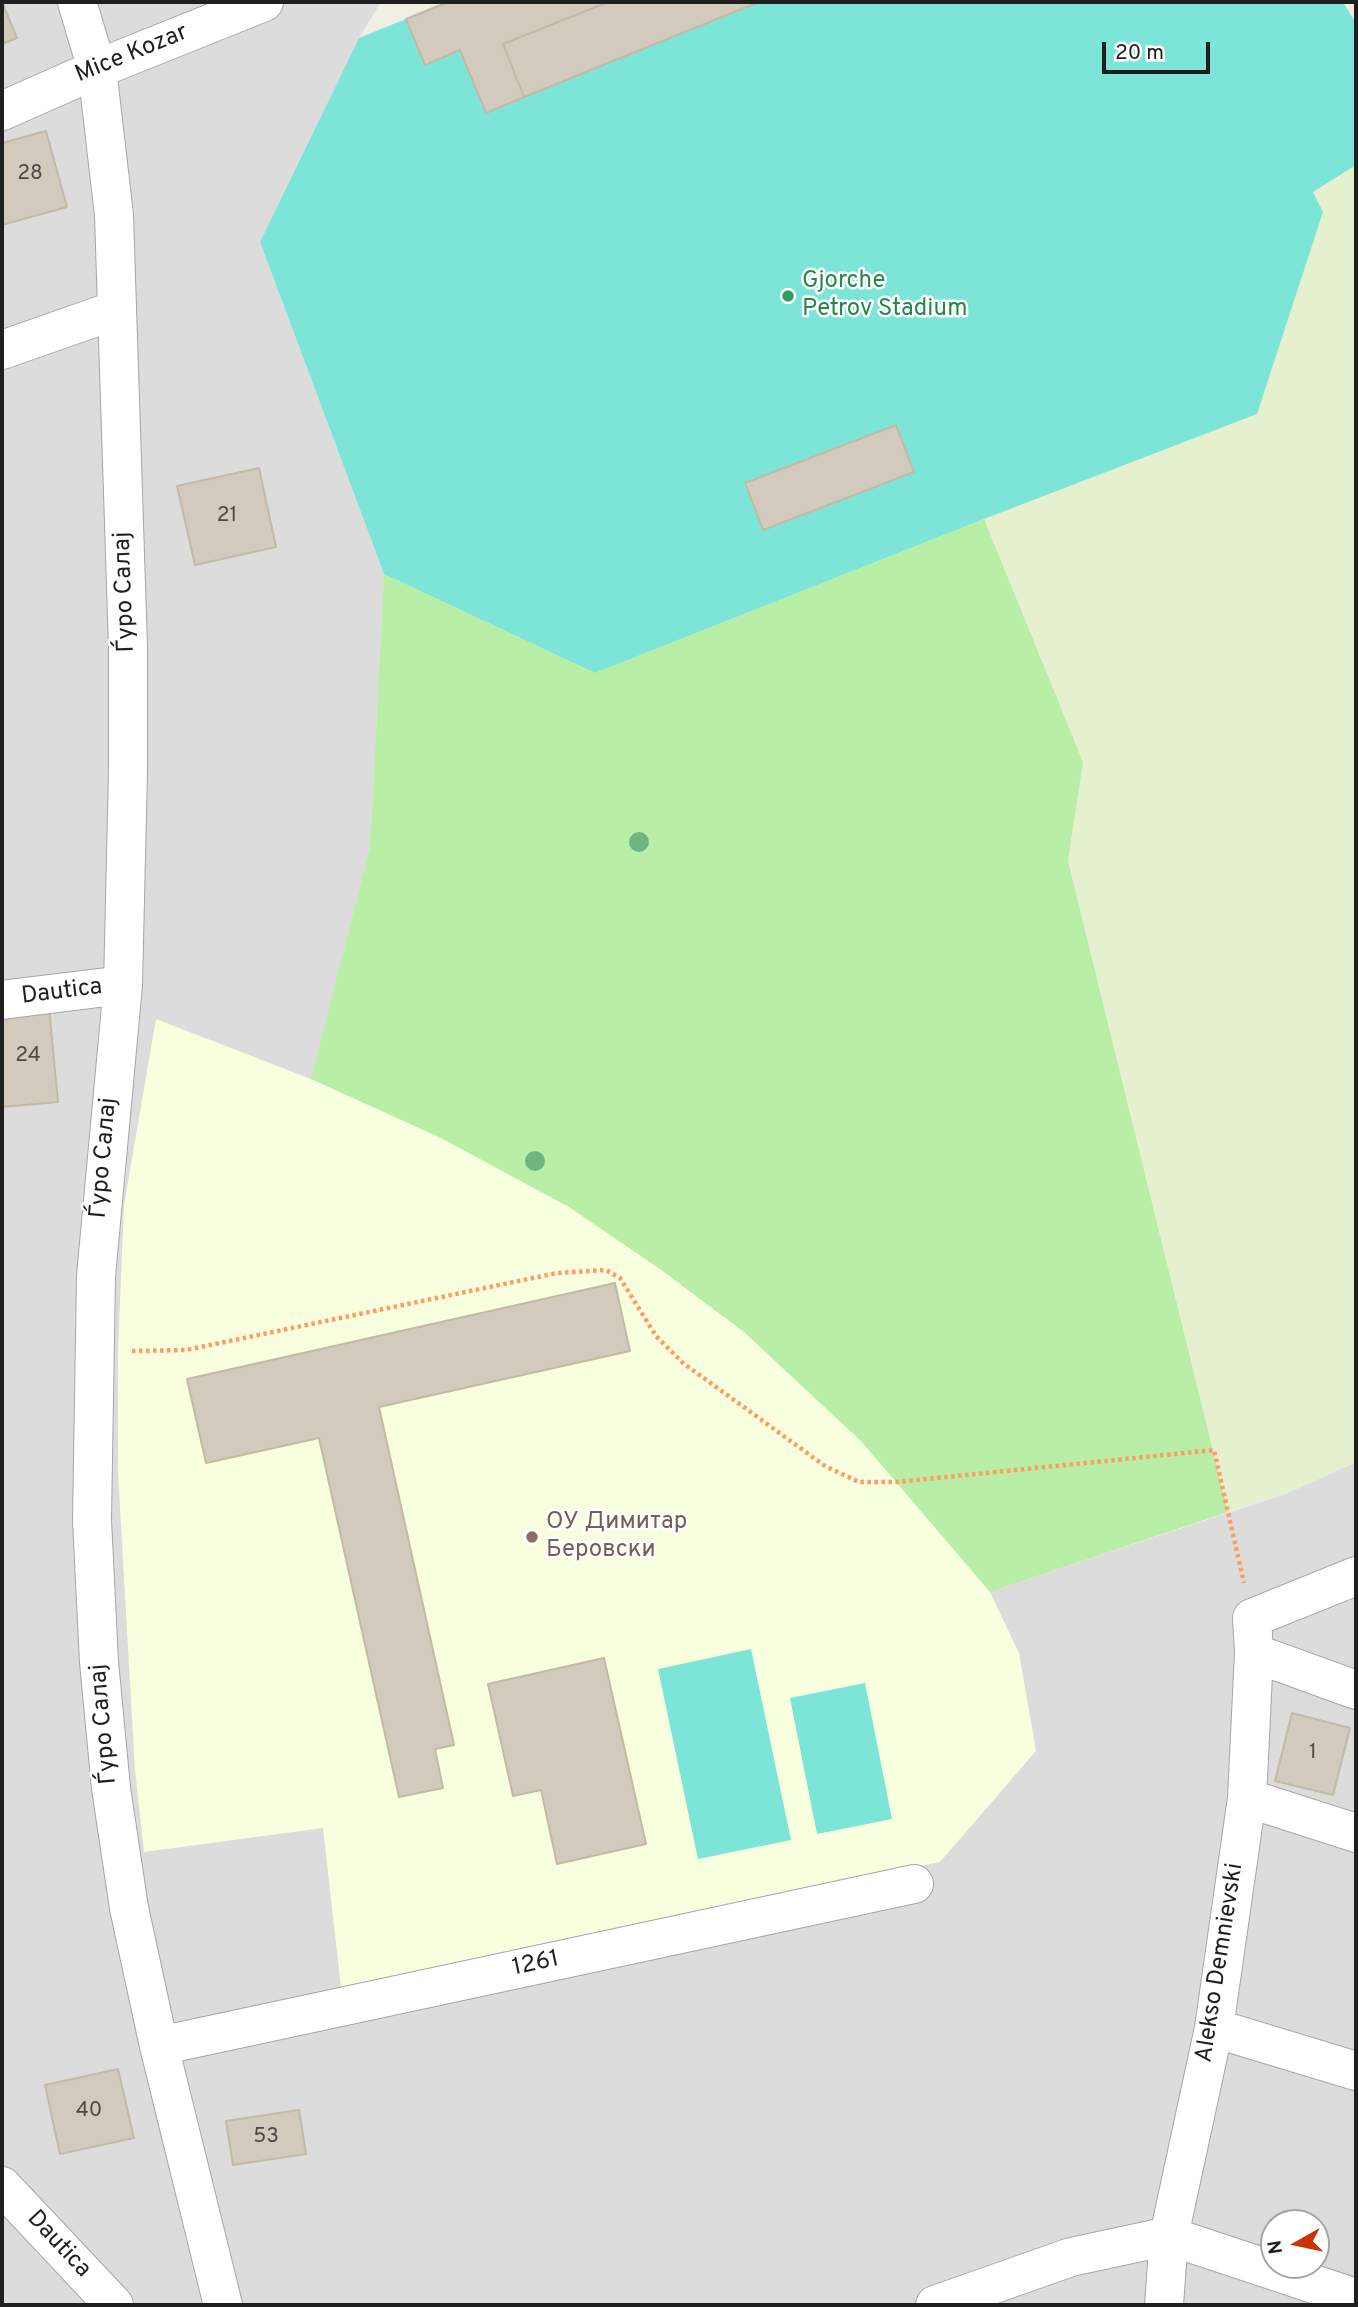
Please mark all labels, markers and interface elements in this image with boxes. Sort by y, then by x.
street label: Mice Kozar [71,19,193,91]
scale bar [1106,28,1214,72]
text: 20 m [1115,40,1164,67]
house number: 28 [17,162,43,188]
place label: Gjorche Petrov Stadium [802,268,967,324]
marker: Gjorche Petrov Stadium [780,288,796,304]
house number: 21 [217,504,237,530]
street label: Ѓуро Салај [109,531,143,653]
street label: Dautica [20,974,104,1012]
house number: 24 [15,1044,41,1070]
street label: Ѓуро Салај [85,1096,125,1220]
place label: ОУ Димитар Беровски [546,1509,687,1565]
marker: ОУ Димитар Беровски [524,1529,540,1545]
street label: Ѓуро Салај [85,1662,125,1786]
house number: 1 [1309,1741,1317,1767]
street label: Alekso Demnievski [1191,1861,1251,2065]
street label: 1261 [510,1946,562,1984]
house number: 40 [76,2099,102,2125]
house number: 53 [253,2125,279,2151]
street label: Dautica [20,2206,96,2284]
north arrow [1260,2209,1330,2279]
text: N [1263,2238,1289,2256]

